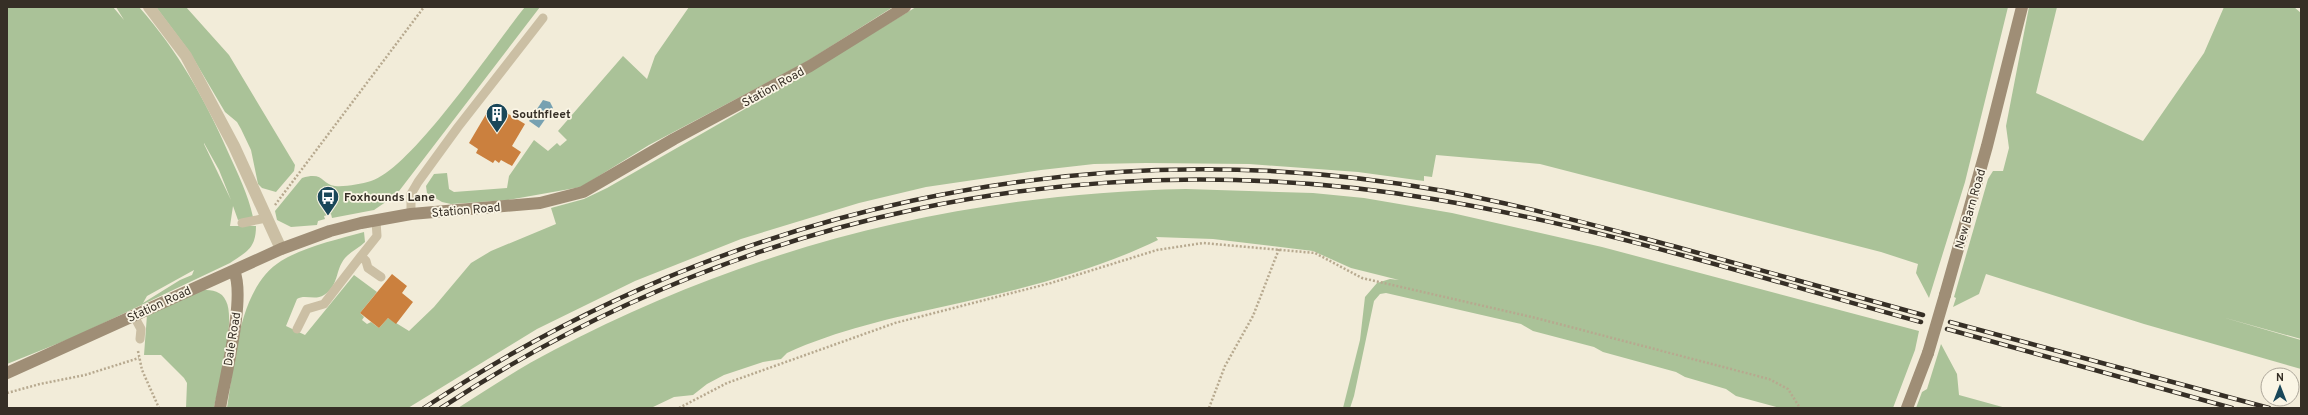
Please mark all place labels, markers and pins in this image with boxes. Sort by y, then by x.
building icon: Southfleet [484,101,510,134]
place label: Southfleet [512,107,571,123]
bus stop icon: Foxhounds Lane [315,184,341,217]
place label: Foxhounds Lane [344,190,435,206]

